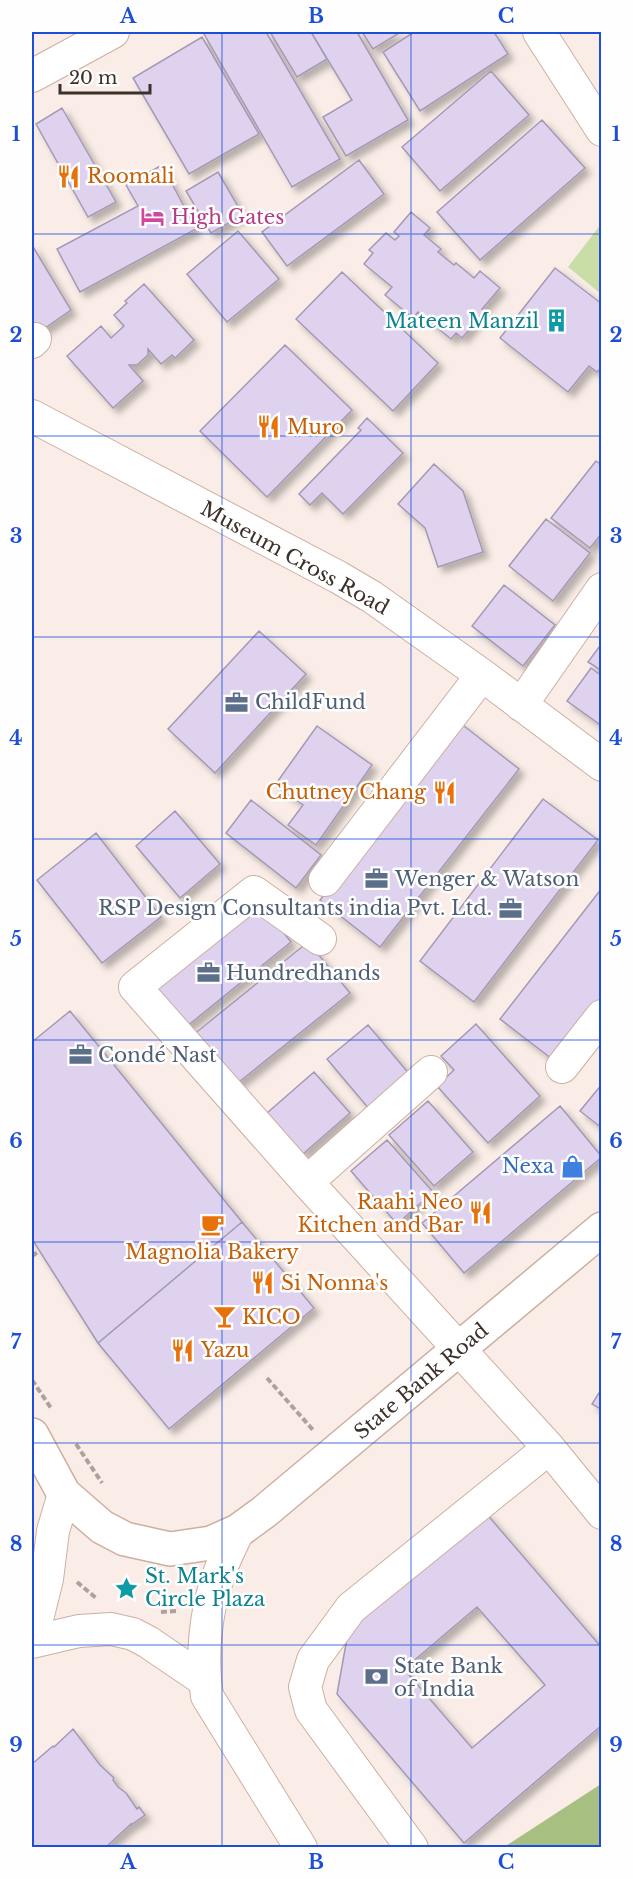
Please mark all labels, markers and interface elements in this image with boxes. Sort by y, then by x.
text: A [119,4,137,28]
text: B [308,4,324,28]
text: C [498,4,514,28]
scale bar [60,57,150,95]
text: 20 m [69,67,117,89]
text: 1 [12,122,21,146]
text: 1 [612,122,621,146]
restaurant icon: Roomali [56,163,82,189]
place label: Roomali [87,164,175,188]
hotel icon: High Gates [140,204,166,230]
place label: High Gates [171,205,284,229]
building icon: Mateen Manzil [544,308,570,334]
place label: Mateen Manzil [385,309,539,333]
text: 2 [9,323,23,347]
text: 2 [609,323,623,347]
restaurant icon: Muro [256,414,282,440]
place label: Muro [287,415,344,439]
street label: Museum Cross Road [197,496,393,620]
text: 3 [10,524,22,548]
text: 3 [610,524,622,548]
office icon: ChildFund [224,689,250,715]
place label: ChildFund [255,690,366,714]
text: 4 [9,726,23,750]
text: 4 [609,726,623,750]
restaurant icon: Chutney Chang [431,779,457,805]
place label: Chutney Chang [266,780,427,804]
office icon: Wenger & Watson [364,866,390,892]
place label: Wenger & Watson [394,867,579,891]
office icon: RSP Design Consultants india Pvt. Ltd. [497,895,523,921]
place label: RSP Design Consultants india Pvt. Ltd. [98,896,492,920]
text: 5 [10,927,22,951]
text: 5 [610,927,622,951]
office icon: Hundredhands [195,960,221,986]
place label: Hundredhands [226,961,380,985]
office icon: Condé Nast [67,1042,93,1068]
place label: Condé Nast [98,1043,217,1067]
text: 6 [9,1129,23,1153]
text: 6 [609,1129,623,1153]
shop icon: Nexa [559,1153,585,1179]
place label: Nexa [502,1154,555,1178]
place label: Raahi Neo Kitchen and Bar [298,1190,463,1237]
restaurant icon: Raahi Neo Kitchen and Bar [468,1200,494,1226]
cafe icon: Magnolia Bakery [199,1211,225,1237]
place label: Magnolia Bakery [125,1240,299,1264]
restaurant icon: Si Nonna's [250,1270,276,1296]
place label: Si Nonna's [281,1271,388,1295]
bar icon: KICO [211,1304,237,1330]
place label: KICO [242,1305,301,1329]
street label: State Bank Road [349,1318,493,1444]
text: 7 [11,1330,22,1354]
text: 7 [611,1330,622,1354]
restaurant icon: Yazu [170,1337,196,1363]
place label: Yazu [200,1338,249,1362]
text: 8 [10,1532,22,1556]
text: 8 [610,1532,622,1556]
place label: St. Mark's Circle Plaza [145,1564,266,1611]
place icon: St. Mark's Circle Plaza [114,1575,140,1601]
place label: State Bank of India [394,1654,503,1701]
bank icon: State Bank of India [363,1664,389,1690]
text: 9 [9,1733,23,1757]
text: 9 [609,1733,623,1757]
text: A [119,1850,137,1874]
text: B [308,1850,324,1874]
text: C [498,1850,514,1874]

